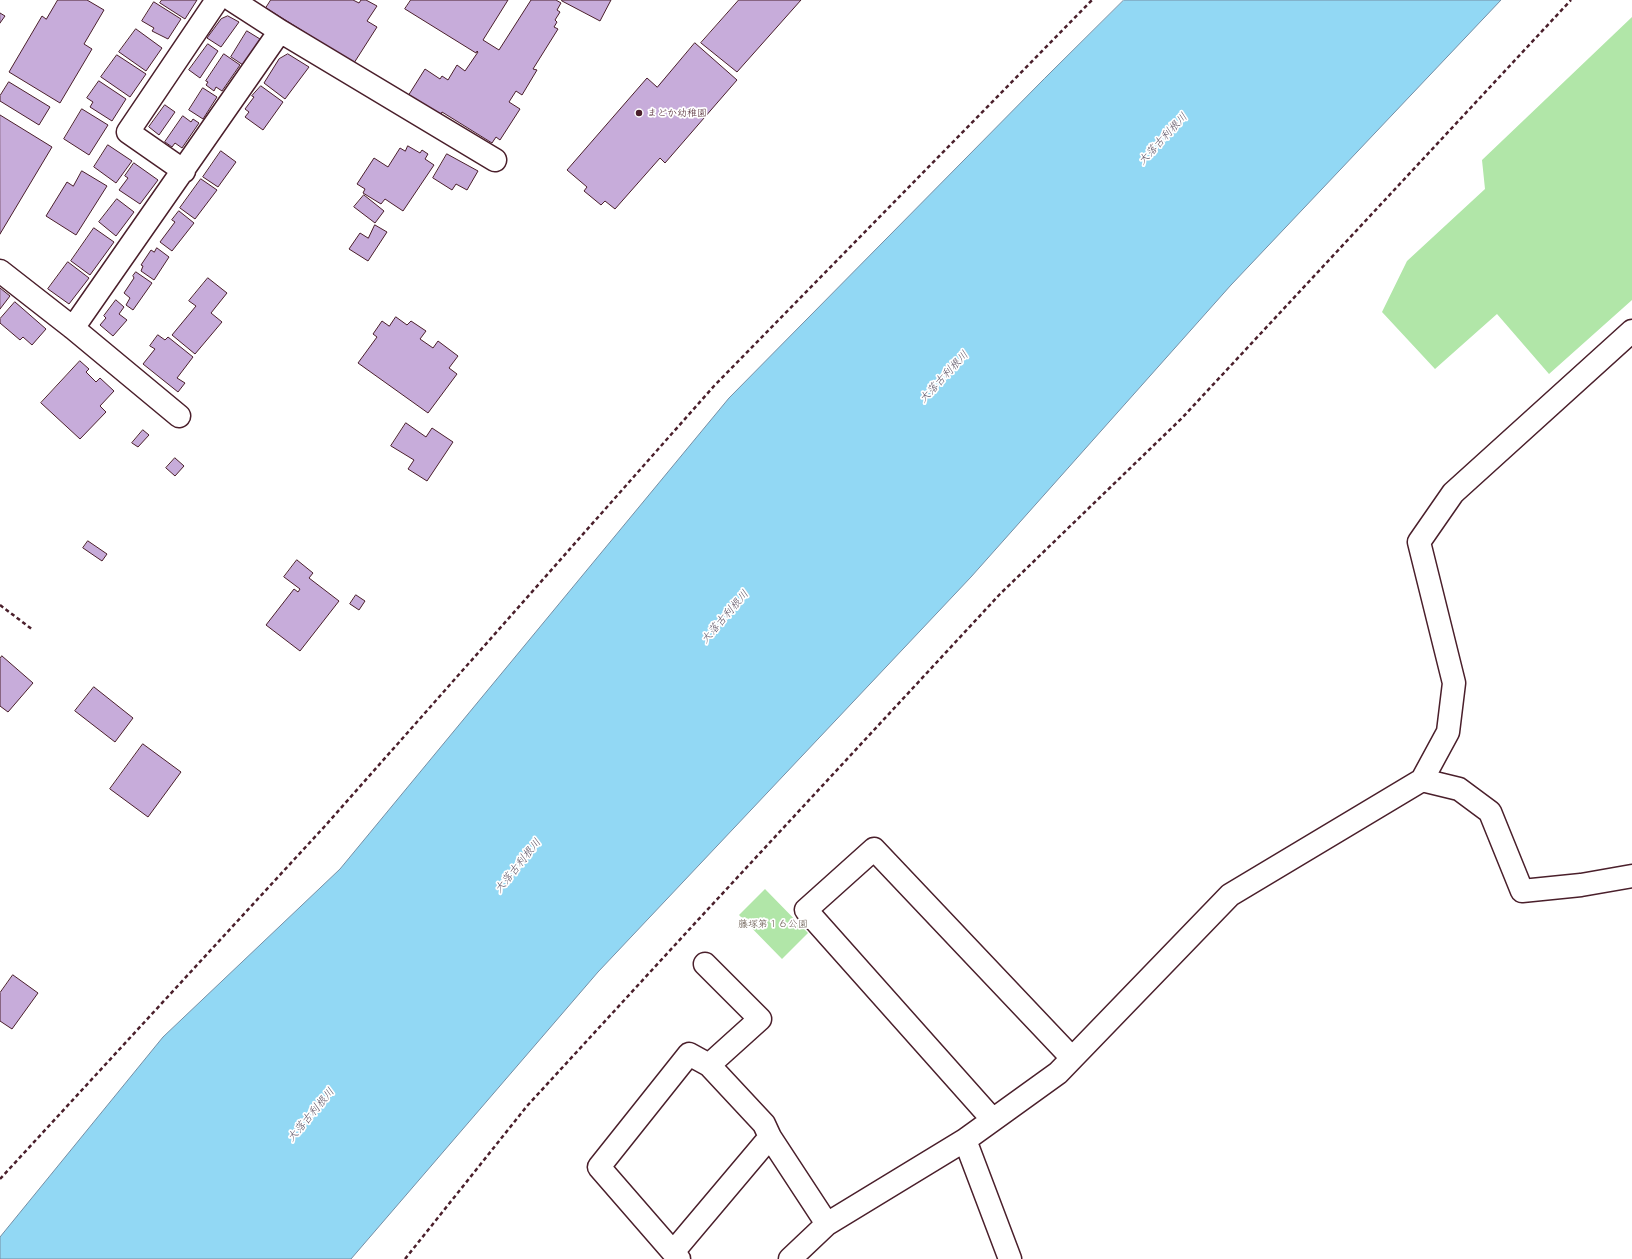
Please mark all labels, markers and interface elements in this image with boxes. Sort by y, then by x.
place label: まどか幼稚園 [647,107,707,119]
marker: まどか幼稚園 [634,108,644,118]
water label: 大落古利根川 [1136,110,1190,168]
water label: 大落古利根川 [917,348,971,406]
water label: 大落古利根川 [698,588,752,646]
water label: 大落古利根川 [492,836,544,896]
park label: 藤塚第１６公園 [738,918,808,930]
water label: 大落古利根川 [285,1085,337,1145]

